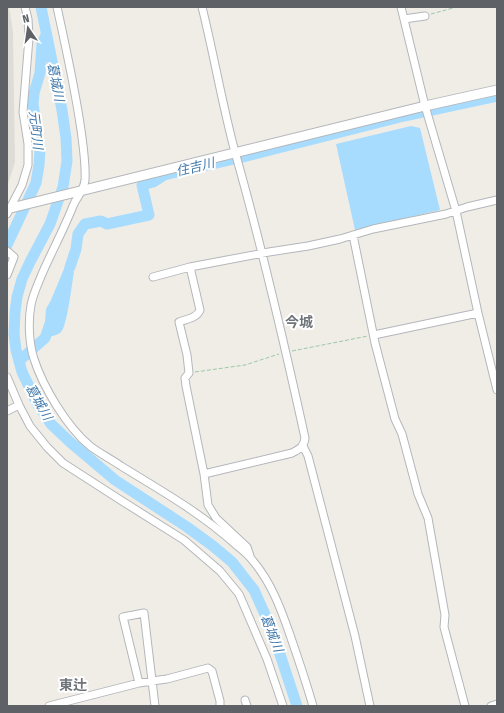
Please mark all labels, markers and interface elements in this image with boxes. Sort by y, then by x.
north arrow [8,8,48,48]
text: N [21,12,31,26]
water label: 葛城川 [45,61,67,105]
water label: 元町川 [26,110,46,152]
water label: 住吉川 [174,155,218,179]
district label: 今城 [285,314,313,331]
water label: 葛城川 [23,381,56,424]
water label: 葛城川 [258,612,287,656]
district label: 東辻 [59,677,87,694]

